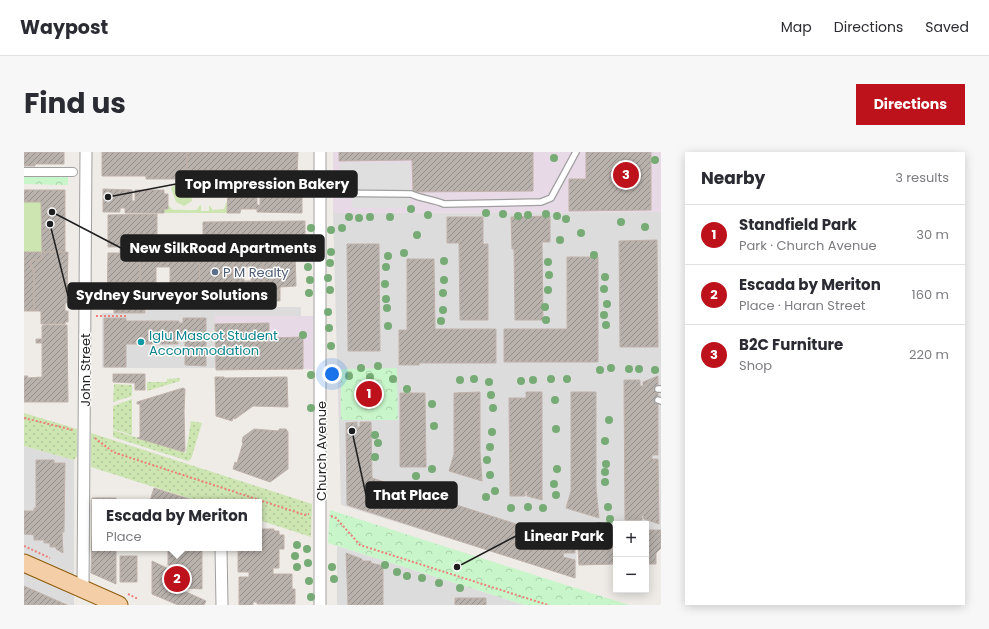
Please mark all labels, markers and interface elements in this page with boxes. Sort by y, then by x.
text: Waypost [20,14,108,41]
text: Map [781,17,812,37]
text: Directions [834,17,903,37]
text: Saved [925,17,969,37]
text: Find us [24,84,126,123]
button: Directions [856,84,965,125]
pin: 3 [613,160,639,190]
text: Nearby [701,166,765,190]
text: 3 results [895,168,949,187]
callout: Top Impression Bakery [176,171,357,197]
text: Top Impression Bakery [185,174,349,194]
text: Standfield Park [739,214,857,235]
text: 1 [712,225,716,244]
text: 30 m [916,225,949,244]
callout: New SilkRoad Apartments [121,235,324,261]
text: Park · Church Avenue [739,236,877,255]
text: New SilkRoad Apartments [129,238,317,258]
place label: P M Realty [223,263,289,282]
marker: P M Realty [210,267,220,277]
text: Escada by Meriton [739,274,881,295]
callout: Sydney Surveyor Solutions [68,283,276,309]
text: Sydney Surveyor Solutions [76,285,268,305]
text: 2 [710,285,718,304]
text: 160 m [912,285,949,304]
text: Place · Haran Street [739,296,865,315]
place label: Iglu Mascot Student Accommodation [149,326,278,360]
street label: John Street [76,333,95,407]
text: B2C Furniture [739,334,843,355]
marker: Iglu Mascot Student Accommodation [136,337,146,347]
text: 3 [710,345,718,364]
text: 220 m [909,345,949,364]
text: Shop [739,356,772,375]
your location [322,364,342,384]
pin: 1 [356,379,382,409]
street label: Church Avenue [312,401,331,501]
callout: That Place [366,482,457,508]
text: That Place [373,485,449,505]
popup [92,499,262,551]
text: Escada by Meriton [106,505,248,526]
map controls [613,521,649,593]
button: + [613,521,649,557]
callout: Linear Park [516,523,612,549]
text: Linear Park [524,526,604,546]
text: Place [106,527,142,546]
button: − [613,557,649,593]
pin: 2 [164,564,190,594]

